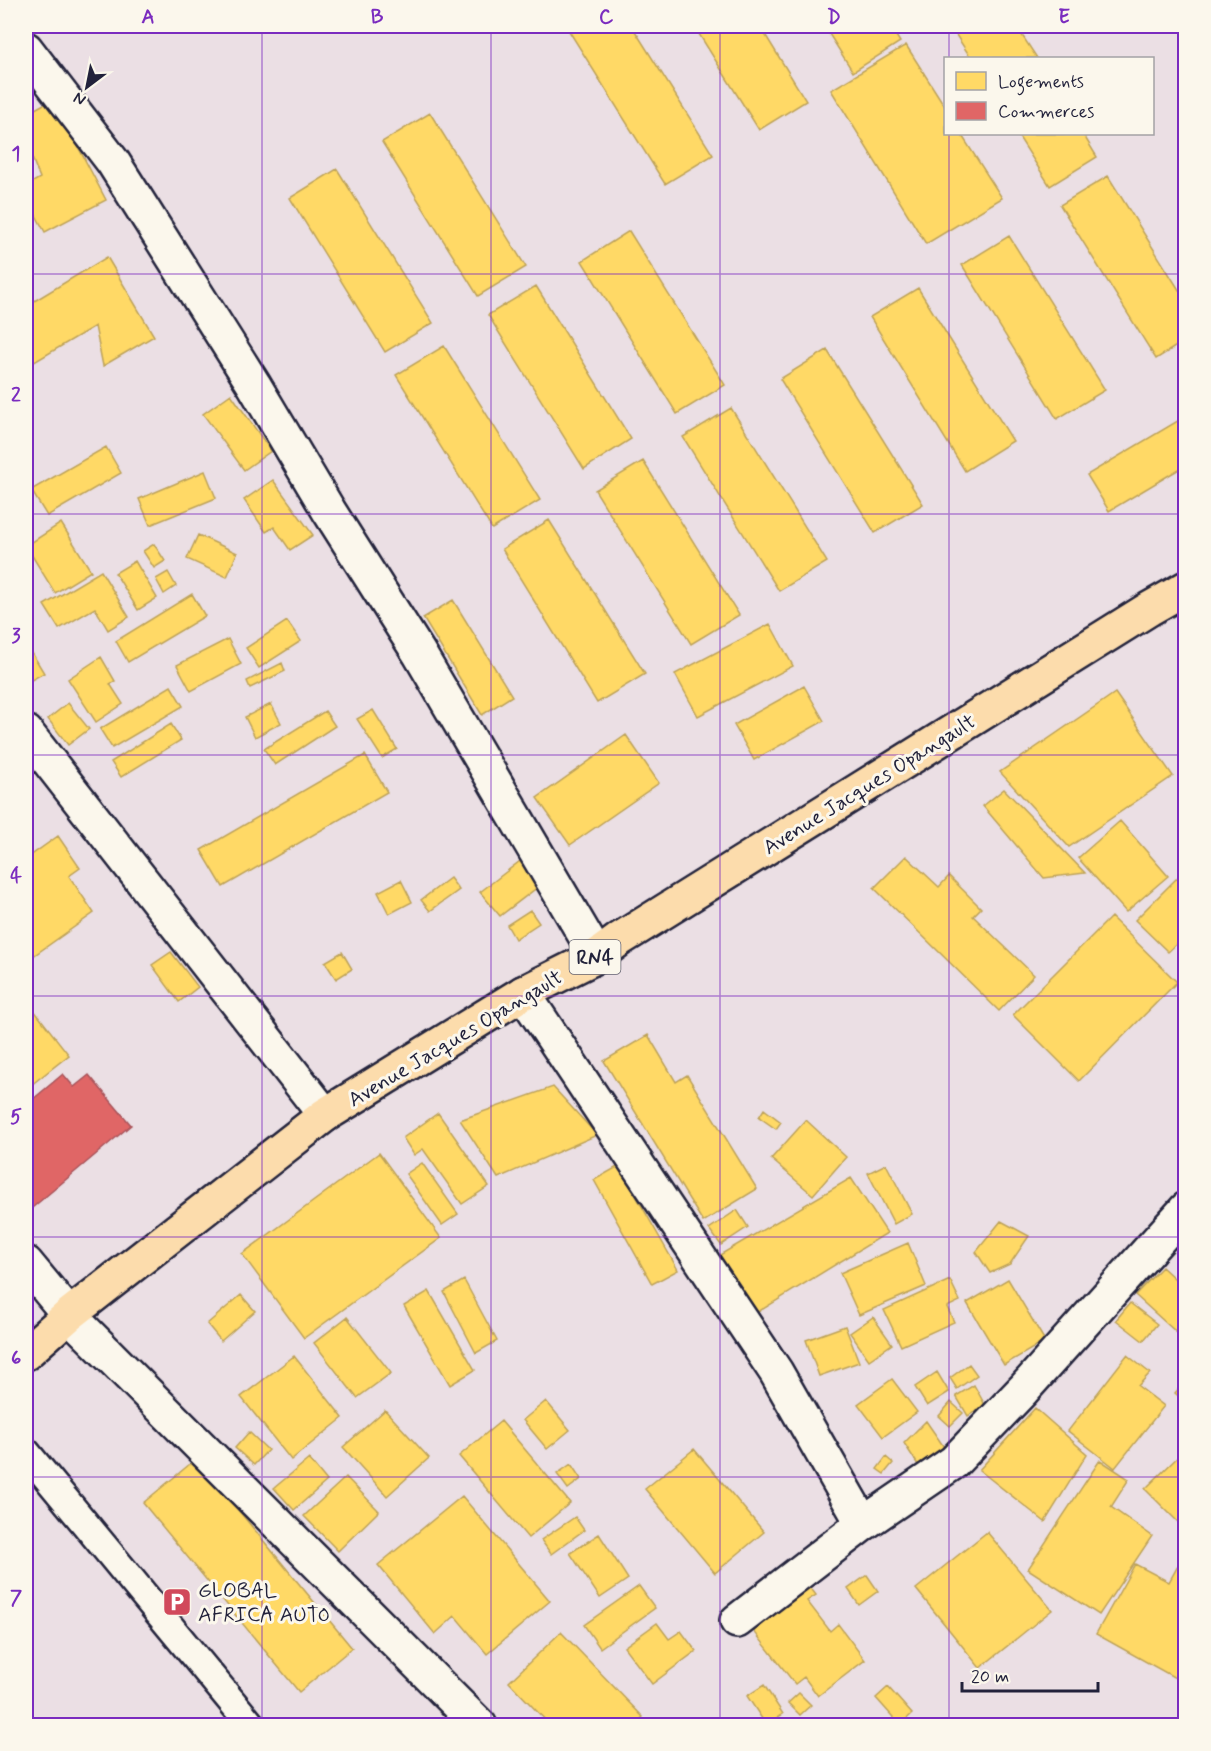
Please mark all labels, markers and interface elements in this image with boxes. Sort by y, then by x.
text: A [141,4,155,31]
text: B [371,4,384,31]
text: C [599,4,614,31]
text: D [827,4,841,31]
text: E [1058,4,1070,31]
north arrow [57,57,117,117]
legend [944,57,1154,135]
text: Logements [998,70,1084,96]
text: N [70,87,90,110]
text: Commerces [998,100,1094,124]
text: 1 [12,141,20,168]
text: 2 [11,382,21,409]
text: 3 [11,623,21,650]
street label: Avenue Jacques Opangault [758,708,981,862]
text: 4 [10,863,22,890]
road number: RN4 [570,940,620,974]
street label: Avenue Jacques Opangault [343,964,568,1114]
text: 5 [10,1104,22,1131]
text: 6 [11,1345,21,1372]
place label: GLOBAL AFRICA AUTO [198,1577,330,1629]
text: 7 [10,1585,22,1612]
parking icon: GLOBAL AFRICA AUTO [161,1586,193,1618]
scale bar [962,1655,1098,1693]
text: 20 m [971,1665,1009,1689]

